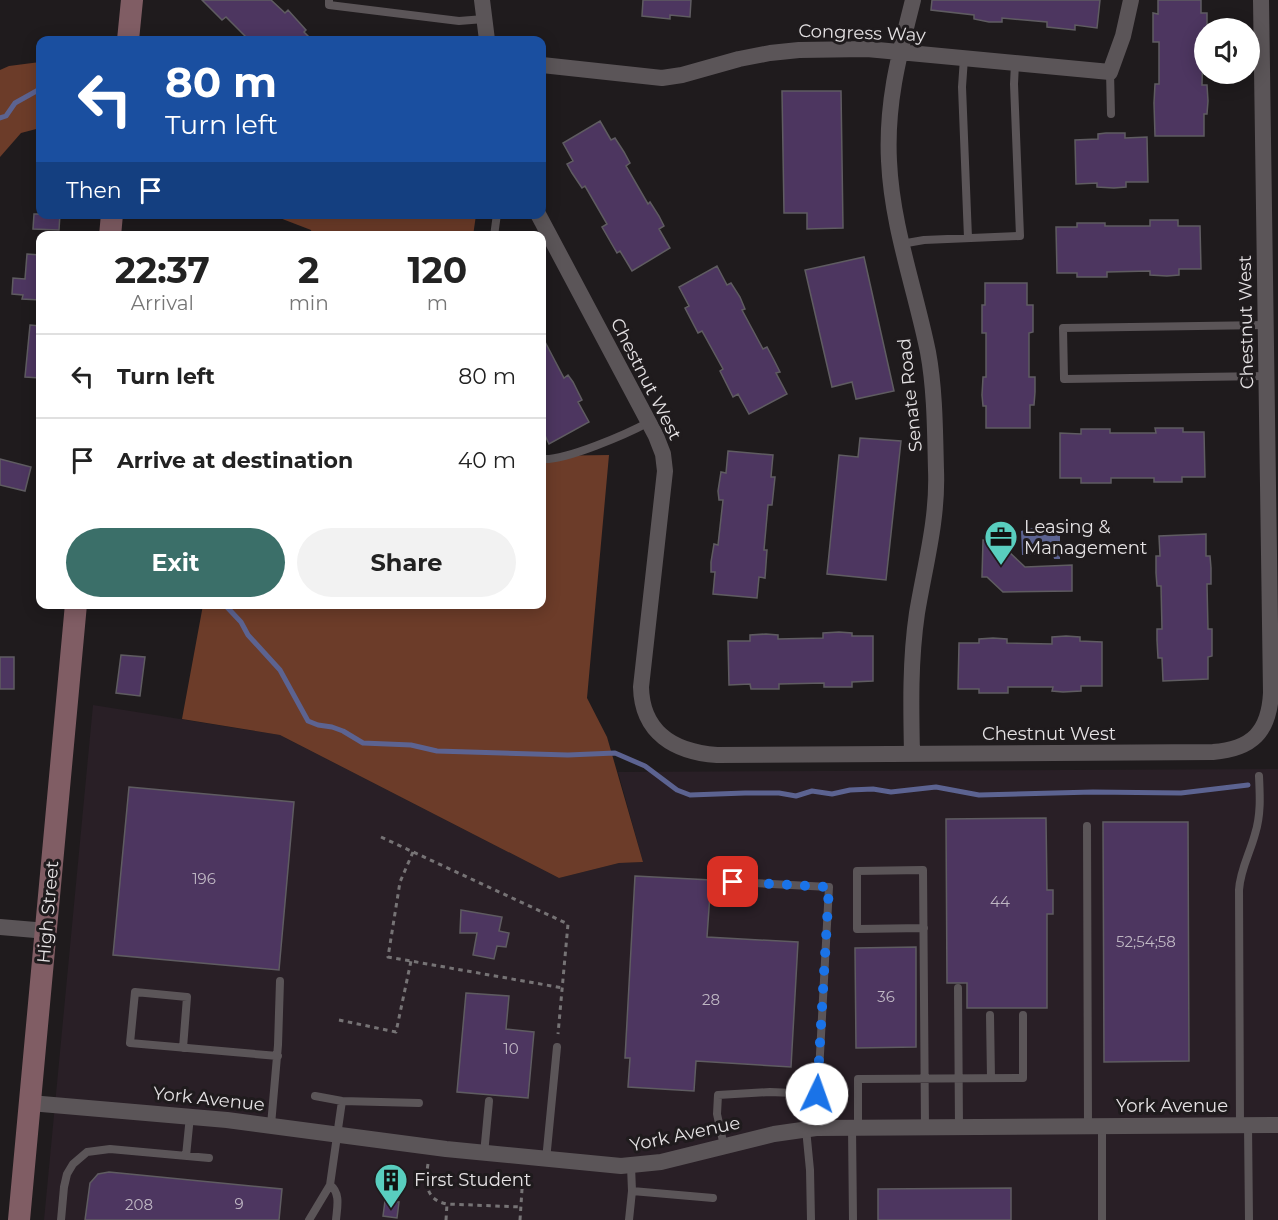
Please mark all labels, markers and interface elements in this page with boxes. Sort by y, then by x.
map controls [1194,18,1260,84]
button: sound [1194,18,1260,84]
street label: Congress Way [798,20,926,46]
text: 80 m [165,56,277,108]
icon: left [66,60,144,138]
text: Turn left [165,108,278,141]
icon: arrive [134,174,167,207]
text: Then [66,177,122,204]
text: 22:37 [115,248,210,292]
text: 2 [298,248,319,292]
text: 120 [407,248,467,292]
street label: Chestnut West [1234,255,1258,389]
text: Arrival [131,291,194,315]
text: min [289,291,329,315]
text: m [427,291,448,315]
street label: Chestnut West [606,314,686,444]
street label: Senate Road [893,337,927,453]
icon: left [66,360,99,393]
text: Turn left [117,363,215,390]
text: 80 m [458,363,516,390]
icon: arrive [66,444,99,477]
text: Arrive at destination [117,447,353,474]
text: 40 m [458,447,516,474]
place label: Leasing & Management [1024,516,1147,559]
office icon: Leasing & Management [983,519,1019,566]
button: Exit [66,528,285,597]
button: Share [297,528,516,597]
street label: Chestnut West [982,723,1116,745]
pin [707,856,758,907]
street label: High Street [33,860,63,964]
icon: arrive [716,865,749,898]
house number: 196 [192,869,216,888]
house number: 44 [990,892,1010,911]
house number: 52;54;58 [1116,932,1176,951]
house number: 36 [877,987,895,1006]
house number: 28 [702,990,720,1009]
house number: 10 [503,1039,519,1058]
position arrow [785,1062,849,1126]
street label: York Avenue [152,1082,266,1116]
street label: York Avenue [1116,1095,1228,1117]
street label: York Avenue [628,1112,742,1156]
building icon: First Student [373,1162,409,1209]
place label: First Student [414,1169,531,1191]
house number: 9 [234,1194,244,1213]
house number: 208 [125,1195,153,1214]

